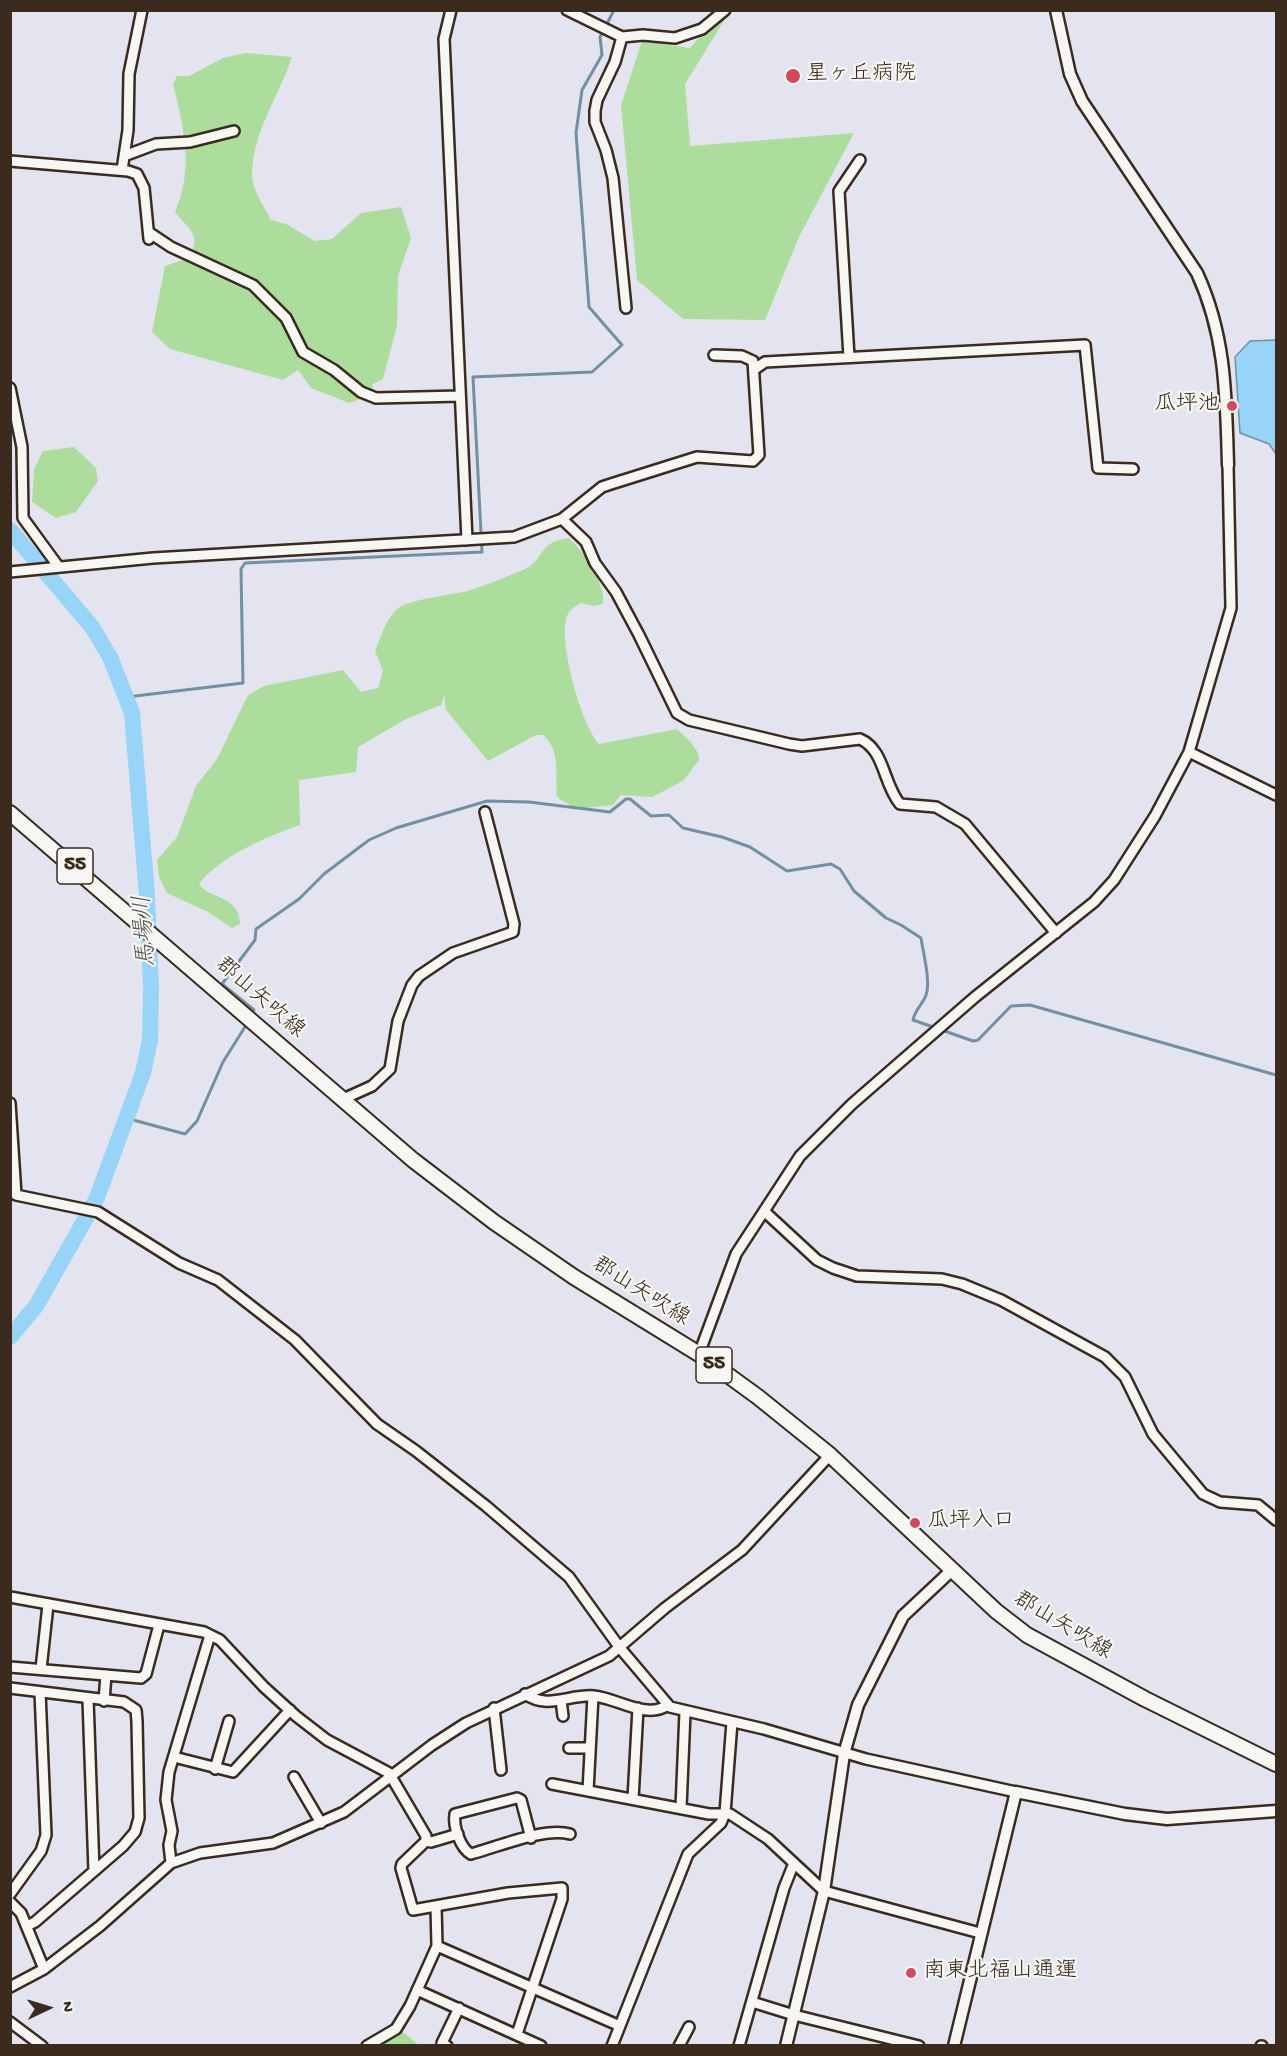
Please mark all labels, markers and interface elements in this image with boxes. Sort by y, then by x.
place label: 星ヶ丘病院 [806,63,916,89]
marker: 星ヶ丘病院 [784,67,802,85]
place label: 瓜坪池 [1154,393,1220,419]
marker: 瓜坪池 [1225,399,1239,413]
road number: 55 [57,848,93,884]
water label: 馬場川 [130,894,164,968]
street label: 郡山矢吹線 [209,953,309,1045]
street label: 郡山矢吹線 [586,1253,694,1333]
road number: 55 [696,1347,732,1383]
place label: 瓜坪入口 [927,1510,1015,1536]
marker: 瓜坪入口 [908,1516,922,1530]
street label: 郡山矢吹線 [1008,1587,1116,1667]
place label: 南東北福山通運 [923,1960,1077,1986]
marker: 南東北福山通運 [904,1966,918,1980]
north arrow [18,1978,78,2038]
text: N [57,2001,76,2013]

